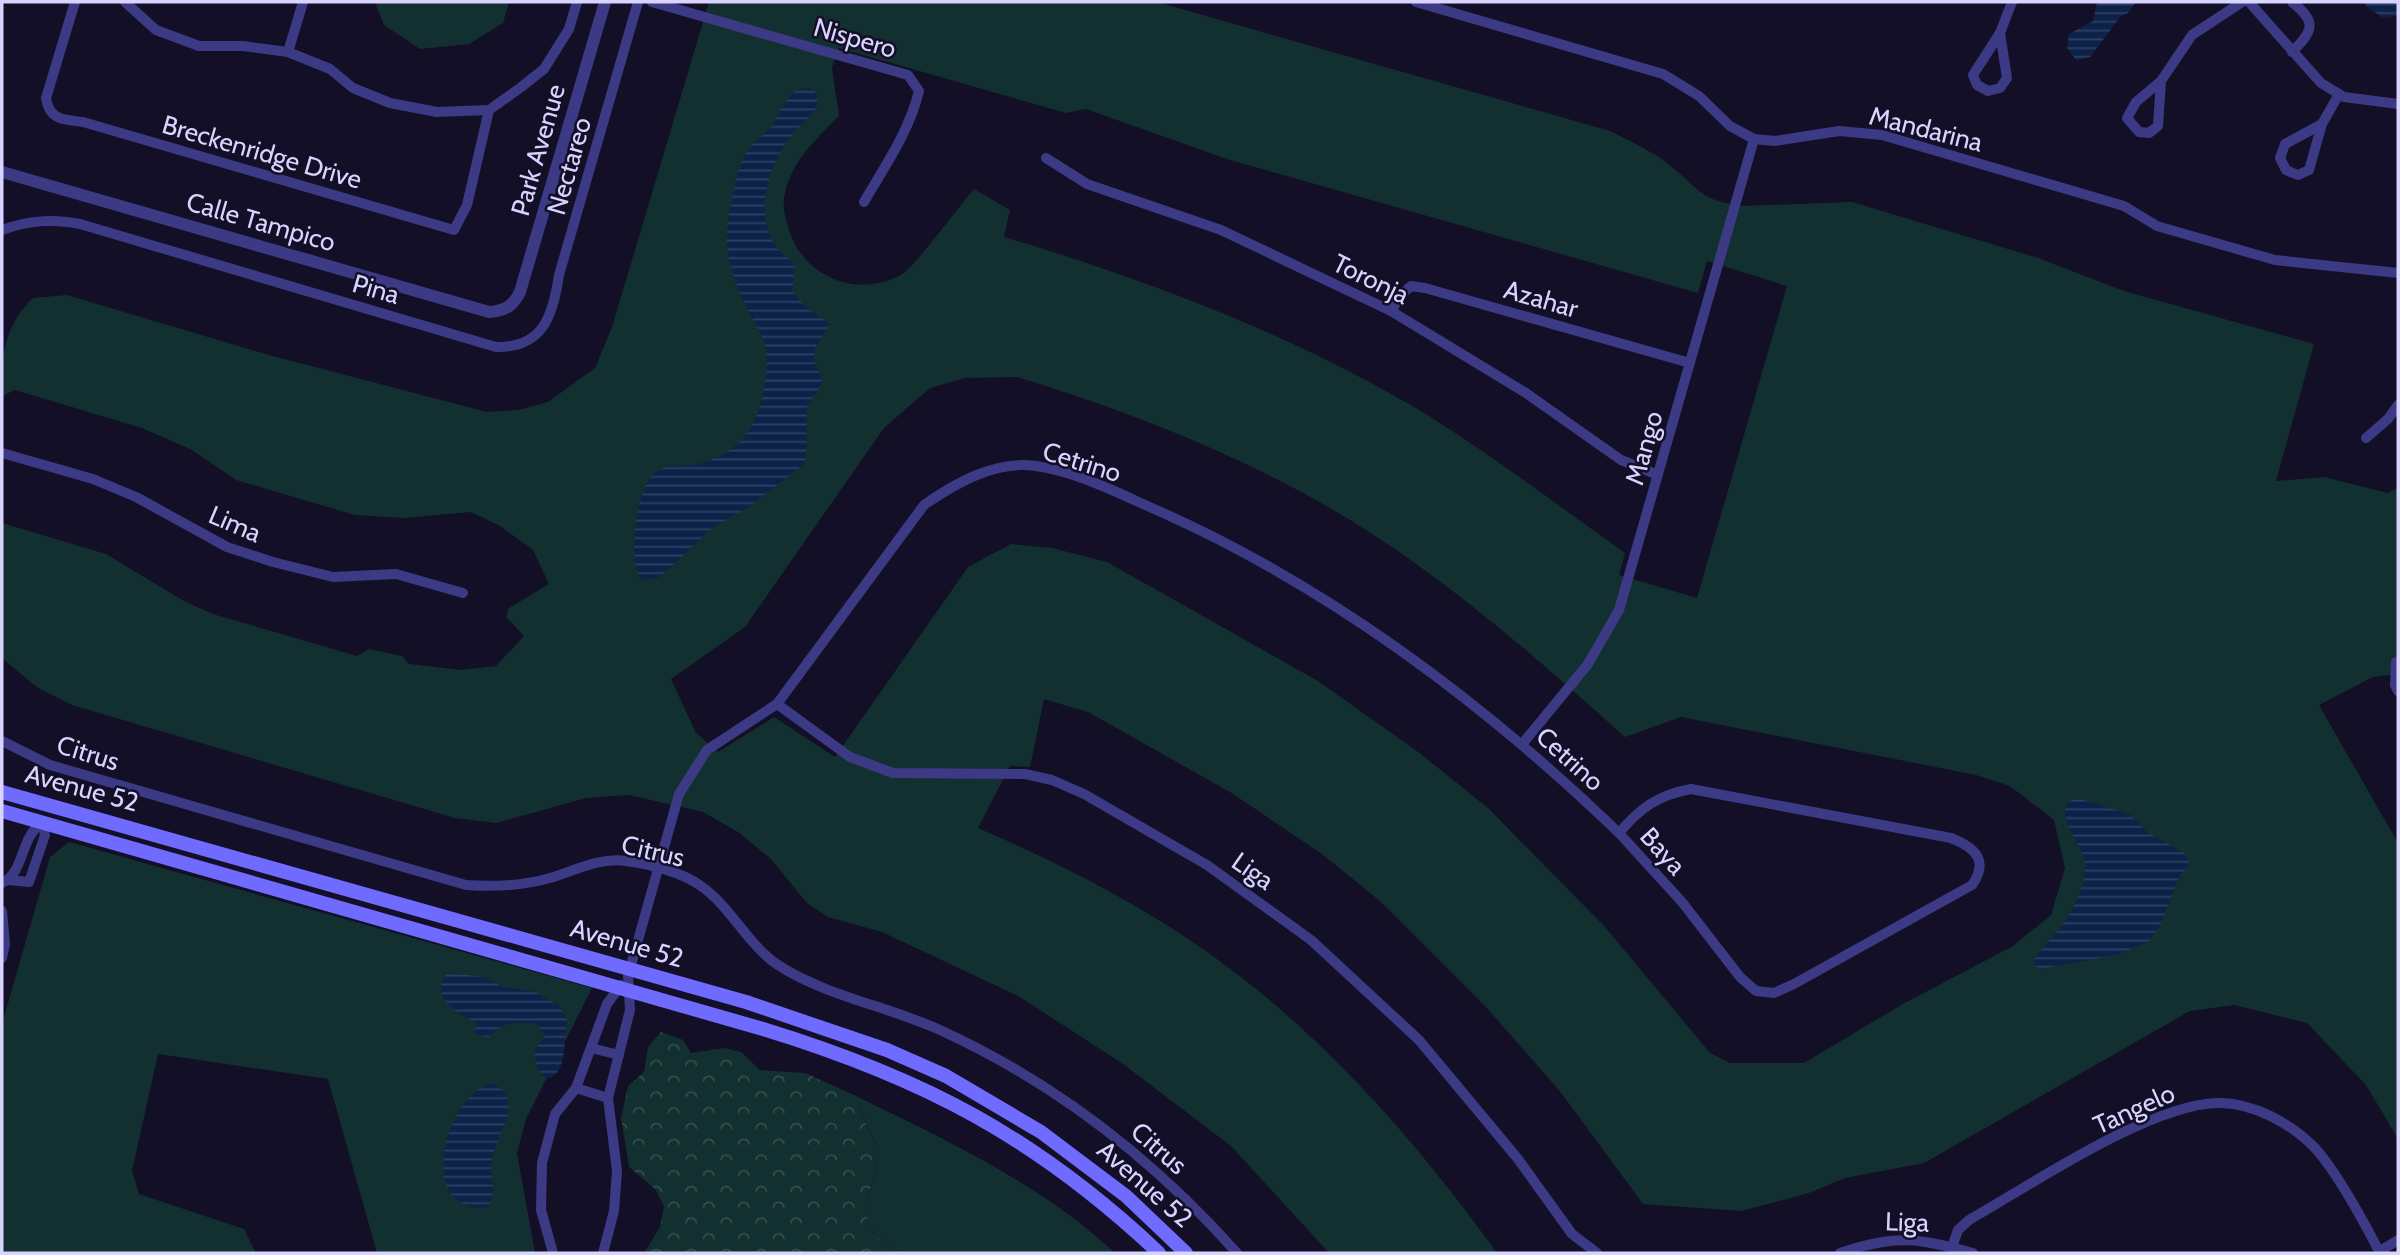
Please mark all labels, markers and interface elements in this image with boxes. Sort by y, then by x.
street label: Nispero [810,11,900,65]
street label: Park Avenue [504,81,572,219]
street label: Mandarina [1866,99,1986,159]
street label: Breckenridge Drive [159,108,365,196]
street label: Nectareo [540,114,598,218]
street label: Calle Tampico [183,185,339,259]
street label: Toronja [1328,247,1415,311]
street label: Pina [349,267,404,311]
street label: Azahar [1500,273,1582,325]
street label: Mango [1618,407,1670,489]
street label: Cetrino [1039,435,1125,489]
street label: Lima [204,499,266,549]
street label: Cetrino [1529,720,1611,798]
street label: Citrus [53,728,123,778]
street label: Avenue 52 [22,758,142,818]
street label: Baya [1633,821,1693,882]
street label: Citrus [618,828,688,874]
street label: Liga [1226,845,1281,897]
street label: Avenue 52 [567,912,687,974]
street label: Tangelo [2088,1077,2180,1141]
street label: Citrus [1124,1115,1194,1181]
street label: Avenue 52 [1091,1134,1199,1234]
street label: Liga [1884,1205,1930,1239]

